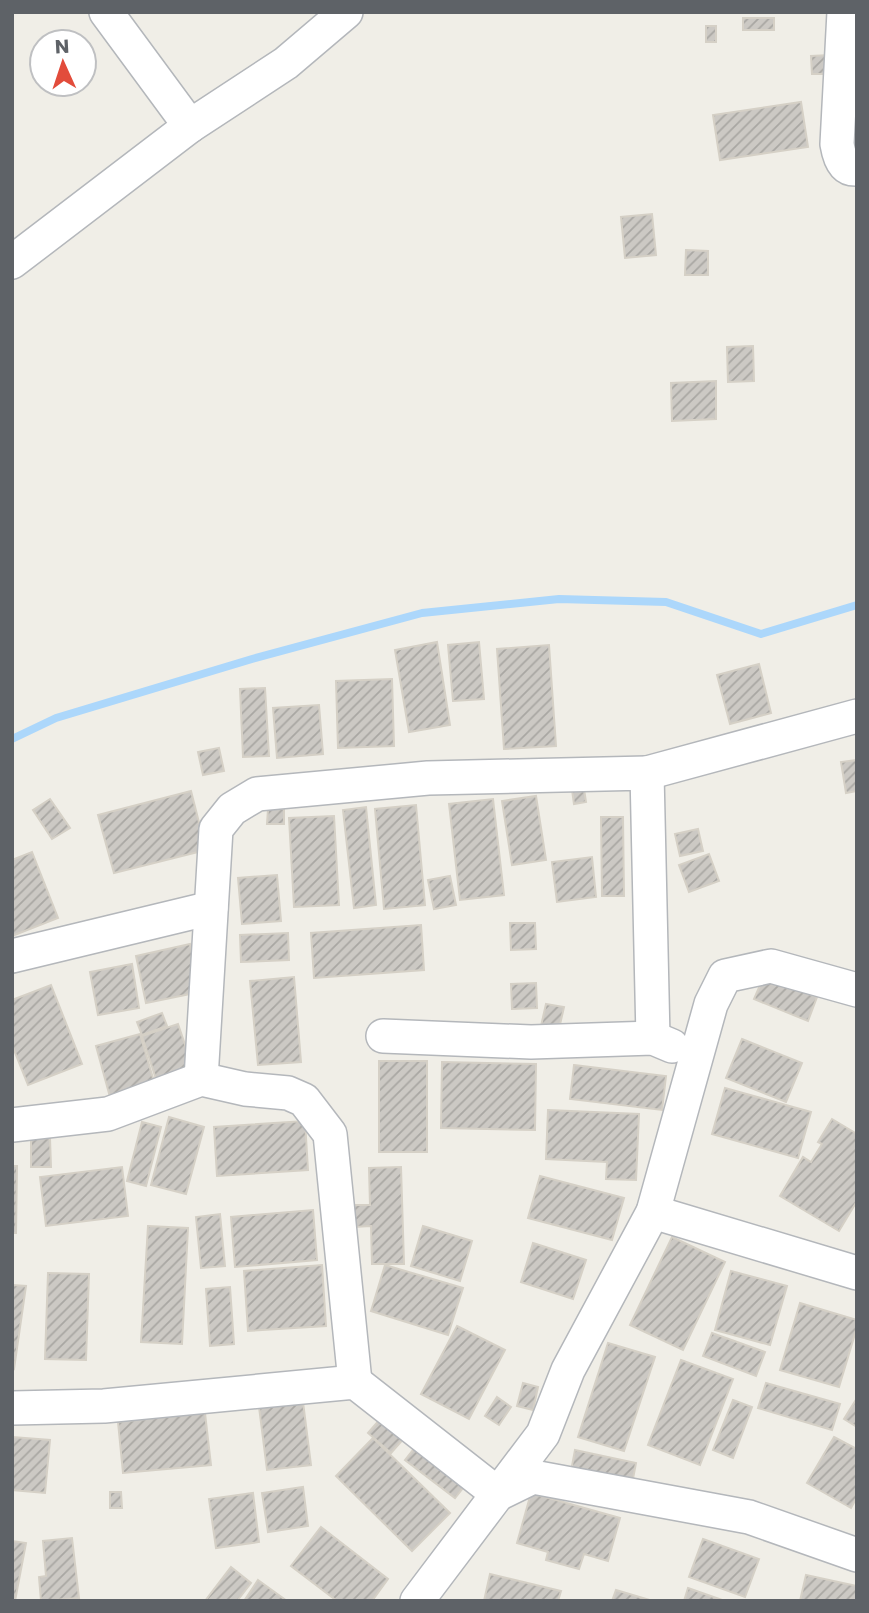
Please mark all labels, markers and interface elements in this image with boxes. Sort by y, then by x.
north arrow [28,28,98,98]
text: N [54,33,70,60]

